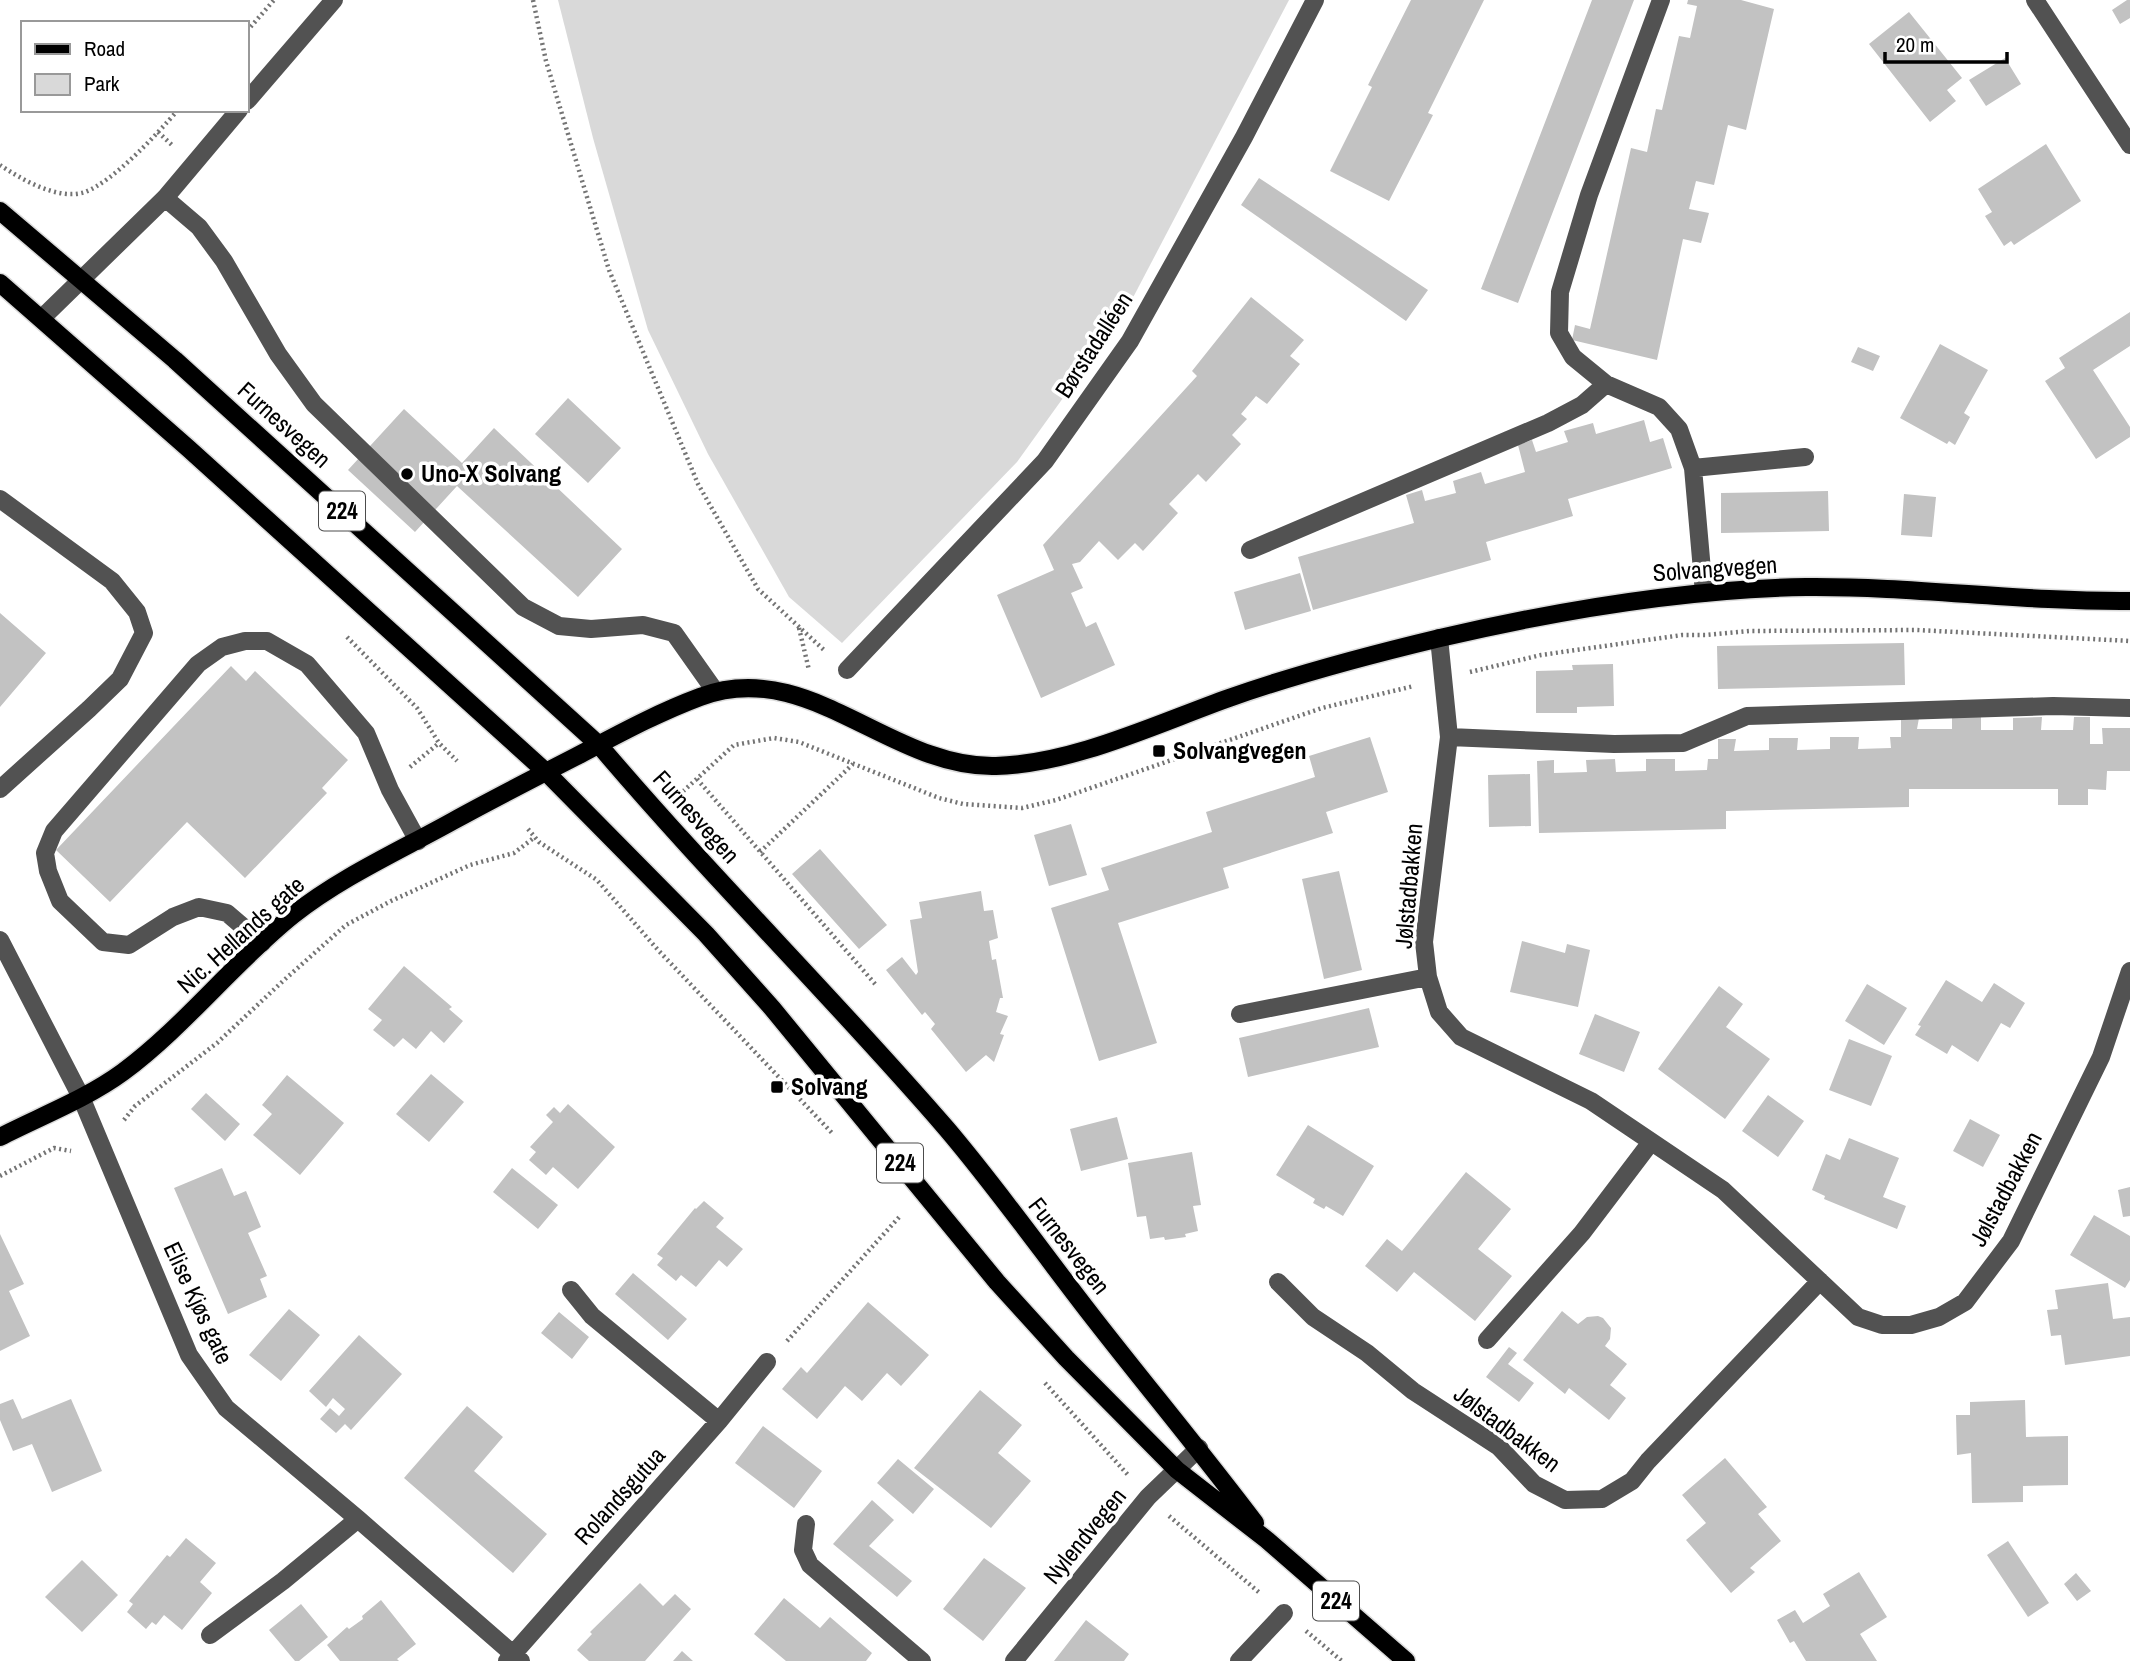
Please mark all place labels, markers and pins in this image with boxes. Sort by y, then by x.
place label: Uno-X Solvang [421,457,561,489]
marker: Uno-X Solvang [399,466,415,482]
place label: Solvangvegen [1173,734,1306,766]
marker: Solvangvegen [1151,743,1167,759]
place label: Solvang [791,1070,868,1102]
marker: Solvang [769,1079,785,1095]

